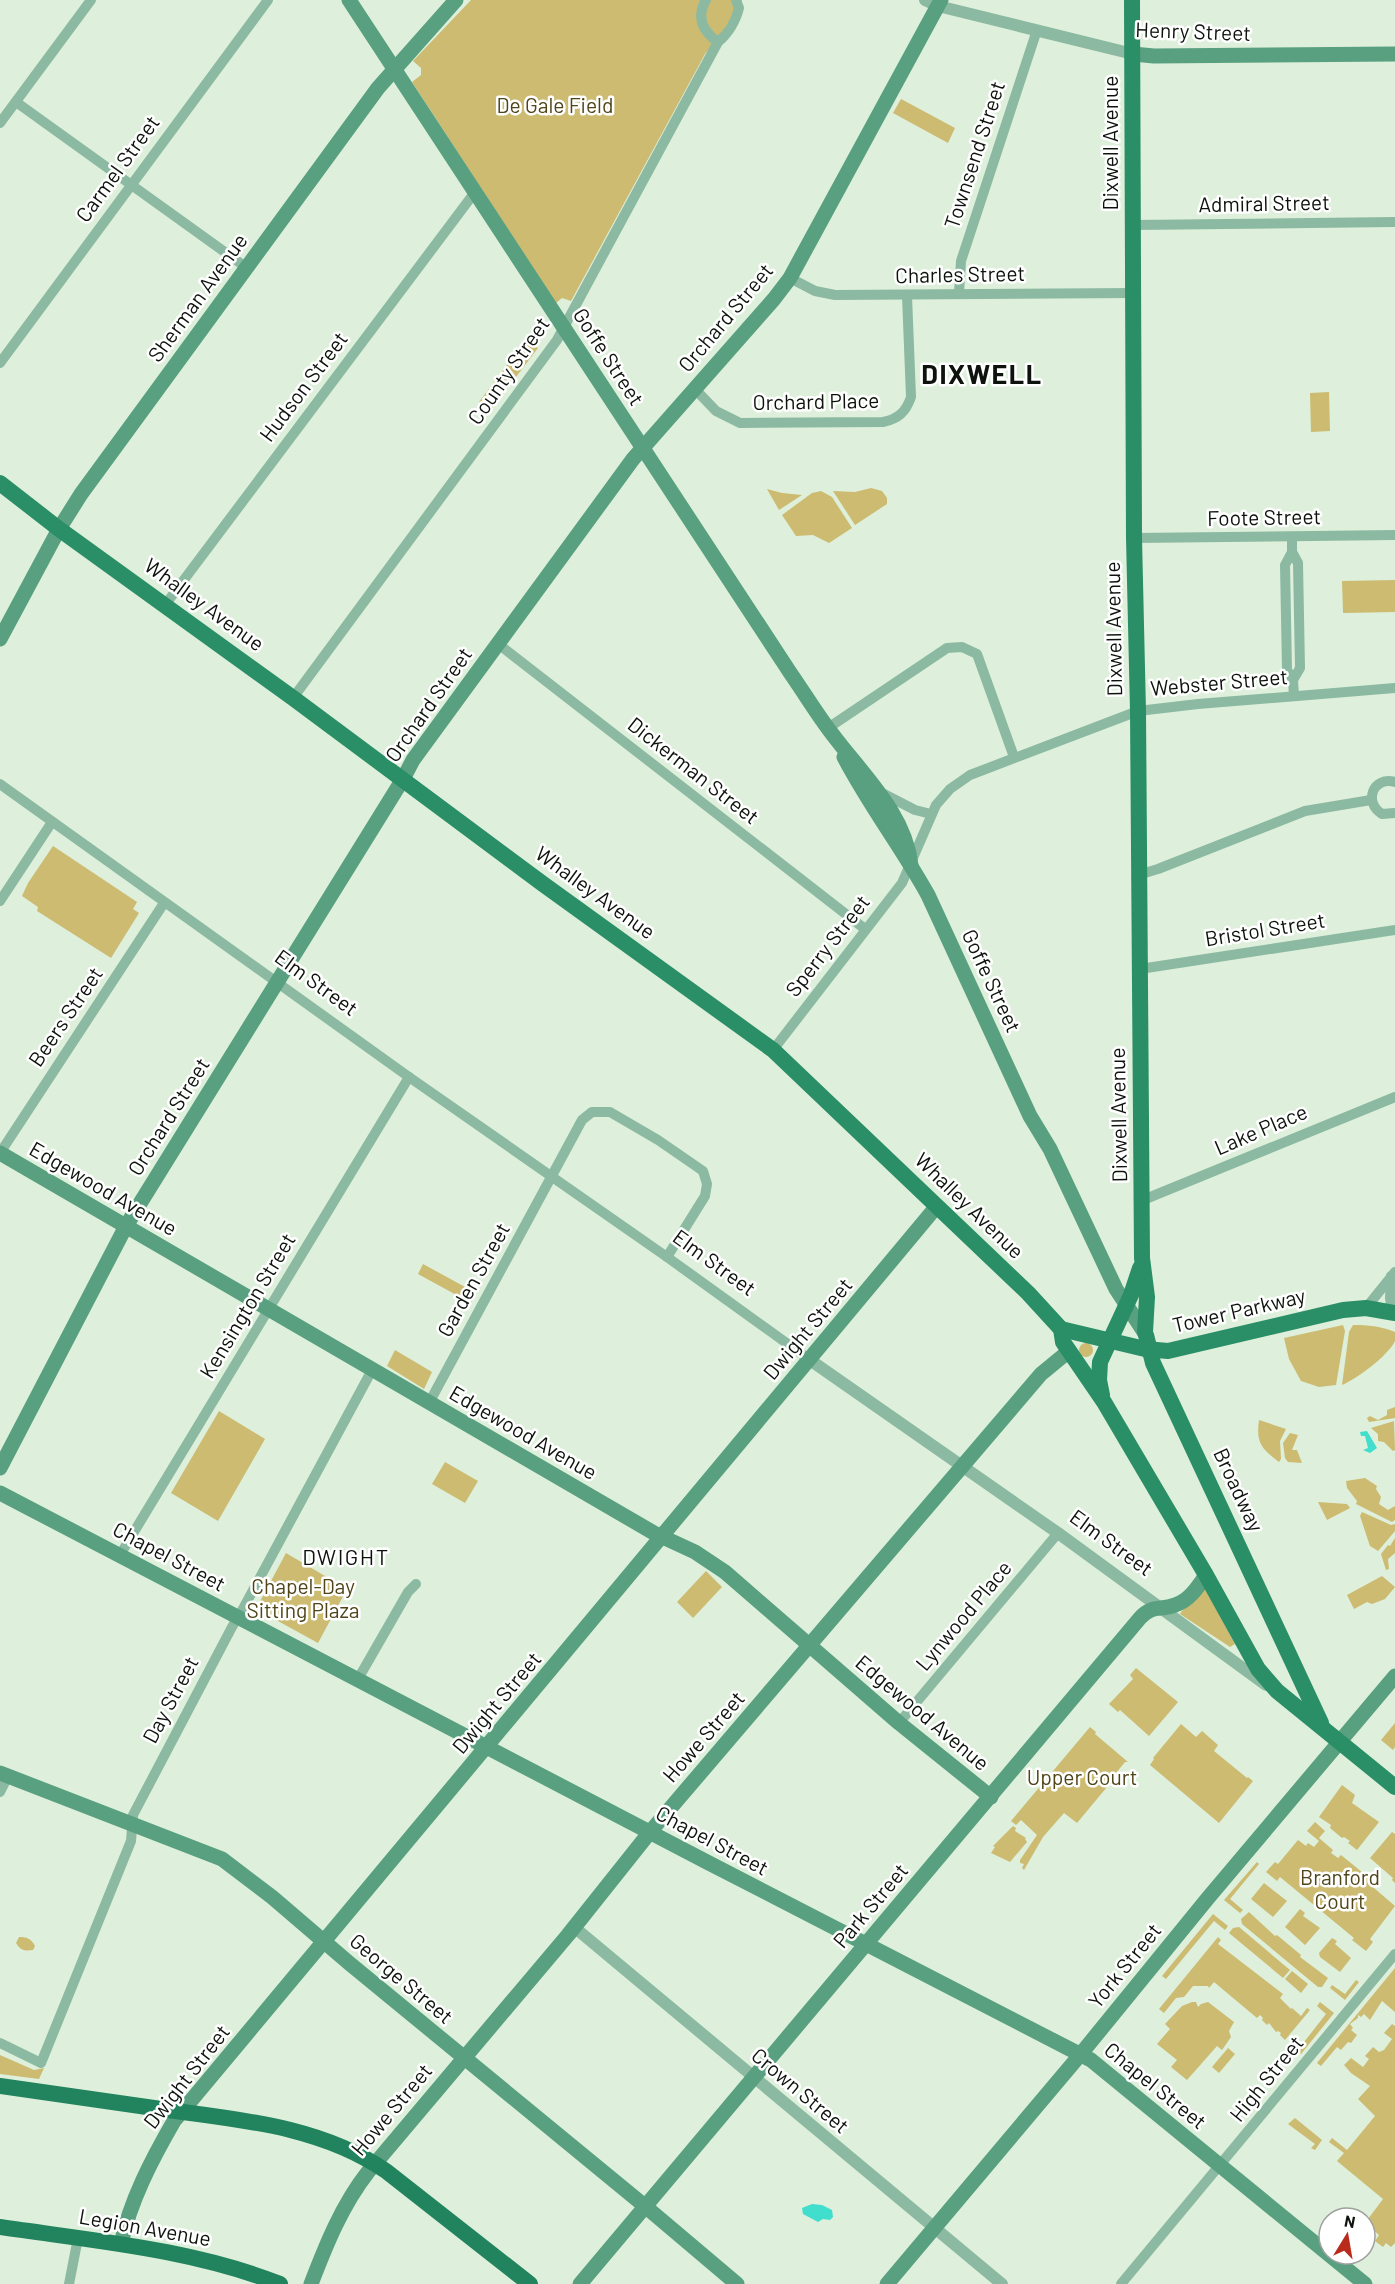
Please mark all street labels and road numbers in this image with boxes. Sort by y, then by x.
street label: Henry Street [1135,16,1251,45]
street label: Dixwell Avenue [1097,76,1122,210]
street label: Townsend Street [938,78,1009,231]
street label: Carmel Street [70,110,164,226]
street label: Admiral Street [1198,189,1330,216]
street label: Sherman Avenue [142,228,252,366]
street label: Orchard Street [672,258,778,376]
street label: Charles Street [895,260,1025,287]
street label: Goffe Street [569,303,650,409]
street label: County Street [462,312,554,429]
street label: Hudson Street [253,326,352,446]
street label: Orchard Place [752,387,880,414]
street label: Foote Street [1207,503,1321,530]
street label: Whalley Avenue [140,552,270,656]
street label: Dixwell Avenue [1099,561,1126,697]
street label: Orchard Street [379,642,476,766]
street label: Webster Street [1149,663,1289,700]
street label: Dickerman Street [624,711,764,829]
street label: Whalley Avenue [531,840,661,944]
street label: Sperry Street [779,889,874,1001]
street label: Bristol Street [1203,907,1327,950]
street label: Goffe Street [958,925,1027,1036]
street label: Elm Street [271,943,363,1020]
street label: Beers Street [22,962,107,1071]
street label: Dixwell Avenue [1104,1047,1131,1183]
street label: Orchard Street [122,1053,214,1180]
street label: Lake Place [1210,1098,1311,1159]
street label: Edgewood Avenue [25,1135,182,1240]
street label: Whalley Avenue [910,1147,1030,1263]
street label: Garden Street [431,1218,514,1341]
street label: Elm Street [669,1223,761,1300]
street label: Kensington Street [194,1228,300,1382]
street label: Dwight Street [757,1272,857,1384]
street label: Tower Parkway [1170,1282,1308,1337]
street label: Edgewood Avenue [445,1379,602,1484]
street label: Broadway [1209,1444,1270,1536]
street label: Elm Street [1066,1503,1158,1580]
street label: Chapel Street [109,1516,230,1596]
street label: Lynwood Place [910,1555,1016,1675]
street label: Dwight Street [446,1646,546,1758]
street label: Edgewood Avenue [851,1649,995,1775]
street label: Day Street [136,1652,203,1747]
street label: Howe Street [657,1685,749,1787]
street label: Chapel Street [652,1800,773,1880]
street label: Park Street [827,1858,912,1952]
street label: York Street [1082,1918,1166,2012]
street label: George Street [345,1928,459,2028]
street label: Dwight Street [137,2019,234,2133]
street label: High Street [1224,2030,1308,2126]
street label: Chapel Street [1100,2036,1212,2134]
street label: Crown Street [747,2042,855,2138]
street label: Howe Street [345,2058,437,2160]
street label: Legion Avenue [77,2203,213,2250]

